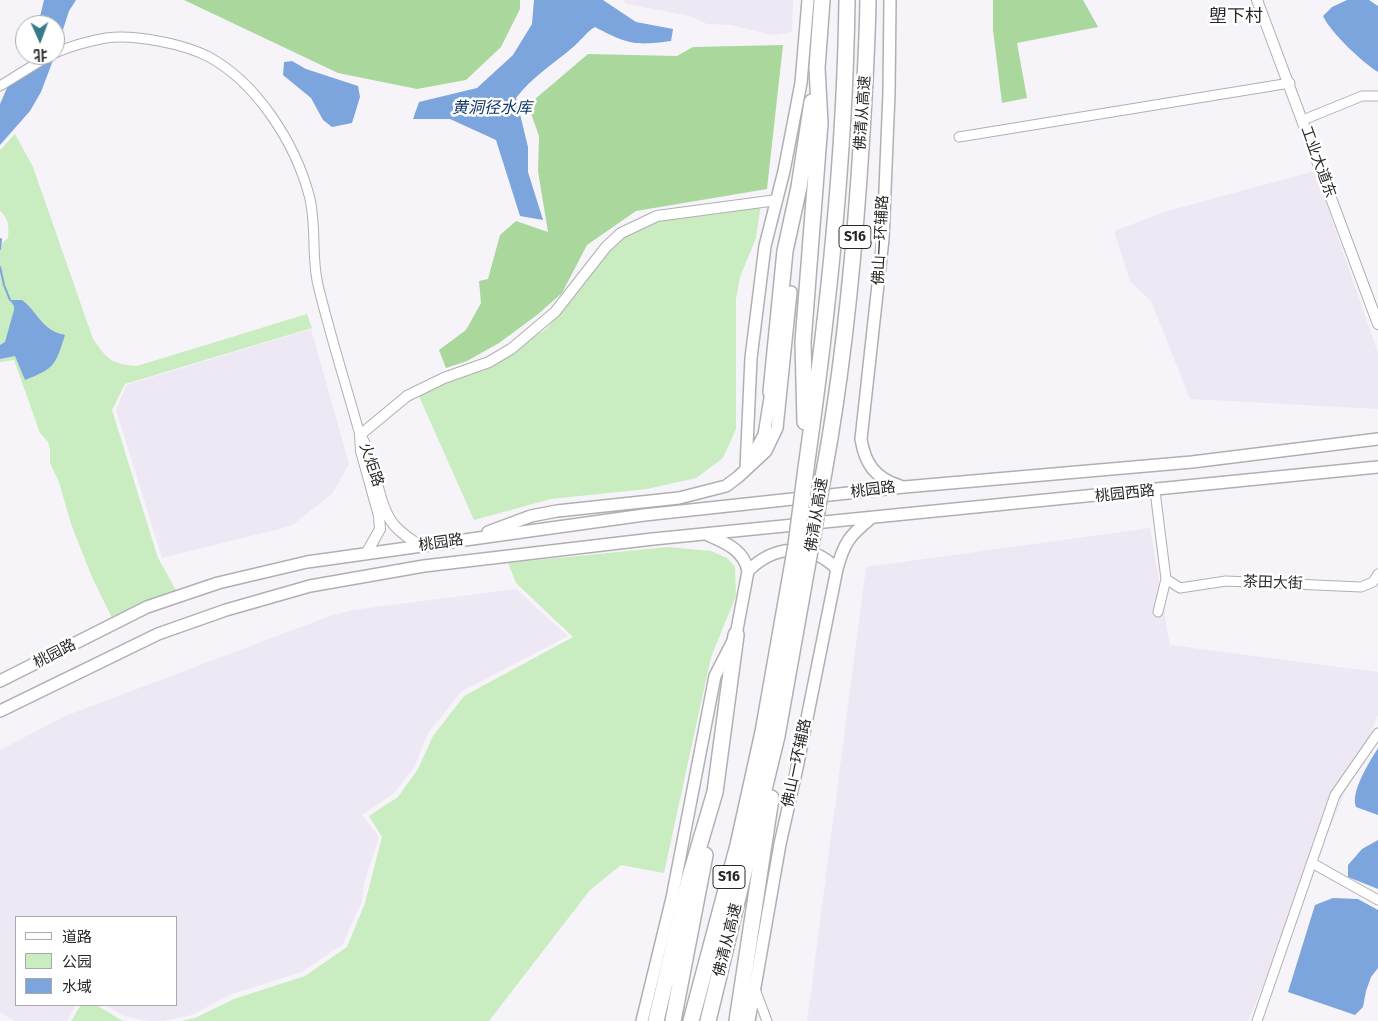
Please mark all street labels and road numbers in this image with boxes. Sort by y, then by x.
street label: 佛清从高速 [851,75,875,151]
street label: 工业大道东 [1297,124,1339,200]
street label: 佛山一环辅路 [870,195,892,285]
road number: S16 [839,226,871,248]
street label: 火炬路 [355,441,387,489]
street label: 佛清从高速 [802,477,832,553]
street label: 桃园路 [850,478,896,502]
street label: 桃园西路 [1094,482,1156,506]
street label: 桃园路 [417,531,465,555]
street label: 茶田大街 [1243,573,1303,593]
street label: 桃园路 [31,636,79,672]
street label: 佛山一环辅路 [779,717,815,809]
road number: S16 [713,866,745,889]
street label: 佛清从高速 [710,901,746,979]

